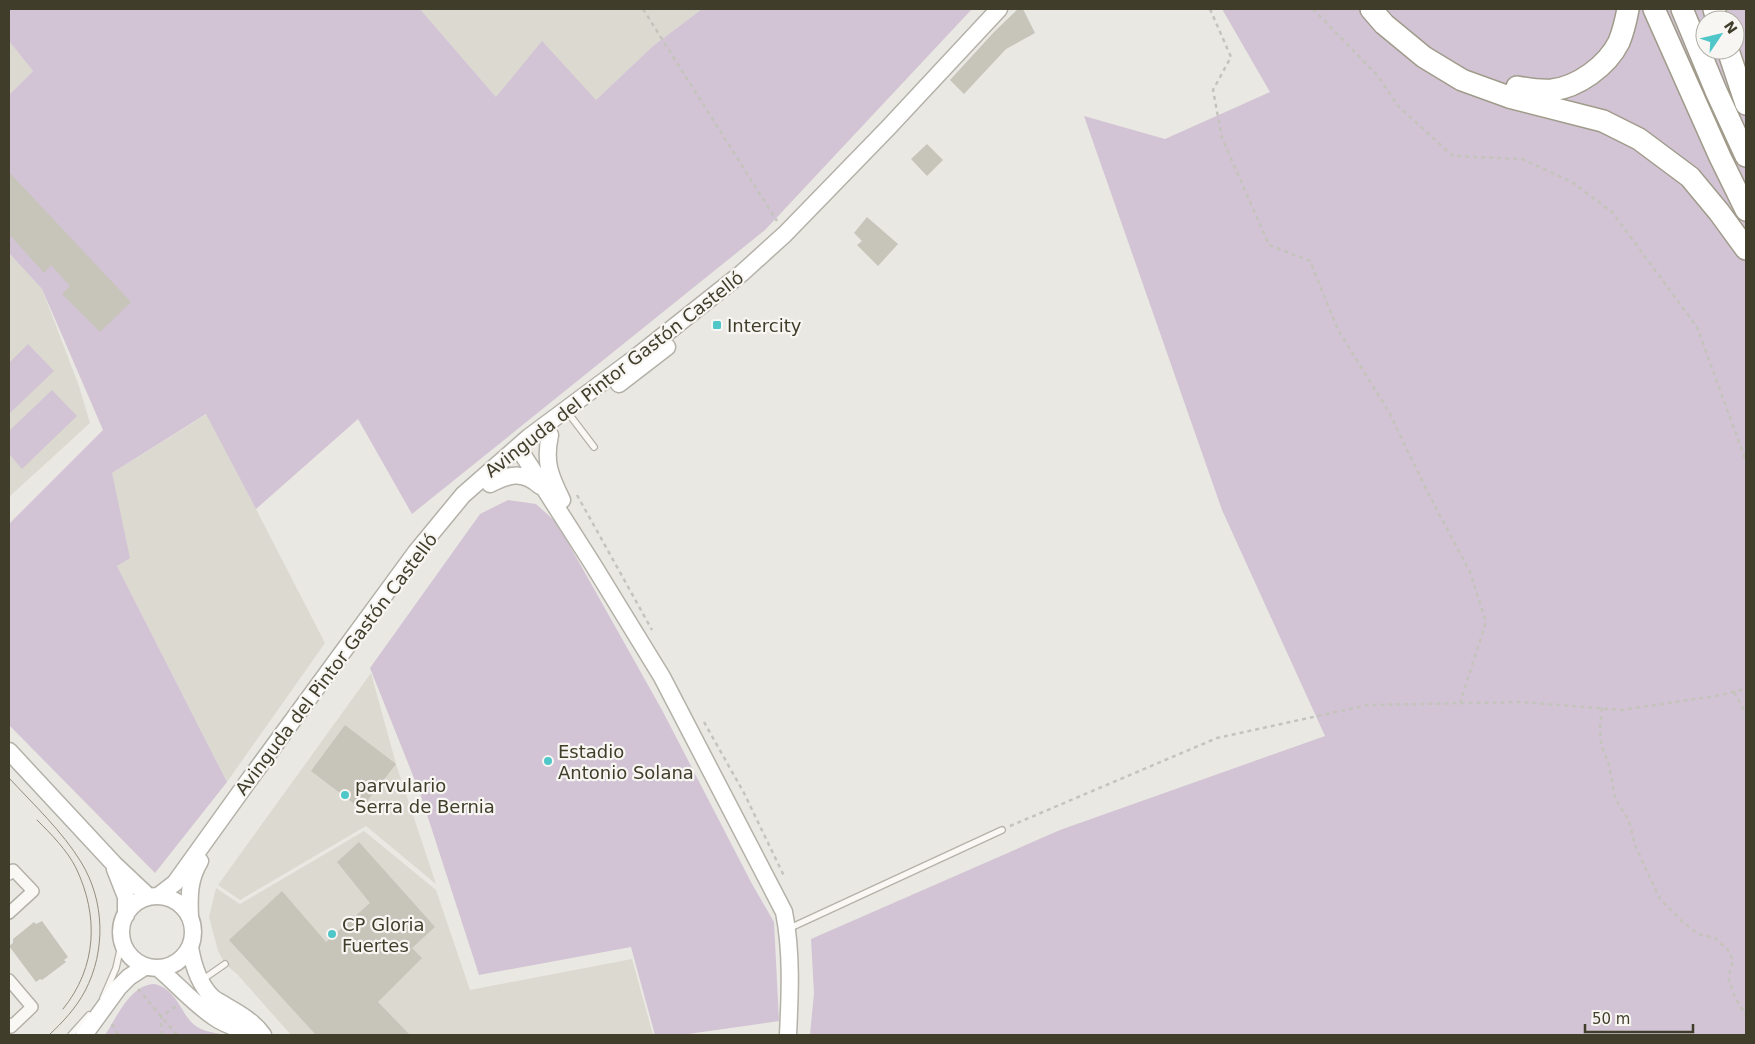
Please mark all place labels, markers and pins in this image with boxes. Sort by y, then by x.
place label: Intercity [727,315,802,336]
marker: Intercity [711,319,723,331]
place label: Estadio Antonio Solana [558,741,694,783]
marker: Estadio Antonio Solana [542,755,554,767]
place label: parvulario Serra de Bernia [355,775,495,817]
marker: parvulario Serra de Bernia [339,789,351,801]
place label: CP Gloria Fuertes [342,914,425,956]
marker: CP Gloria Fuertes [326,928,338,940]

